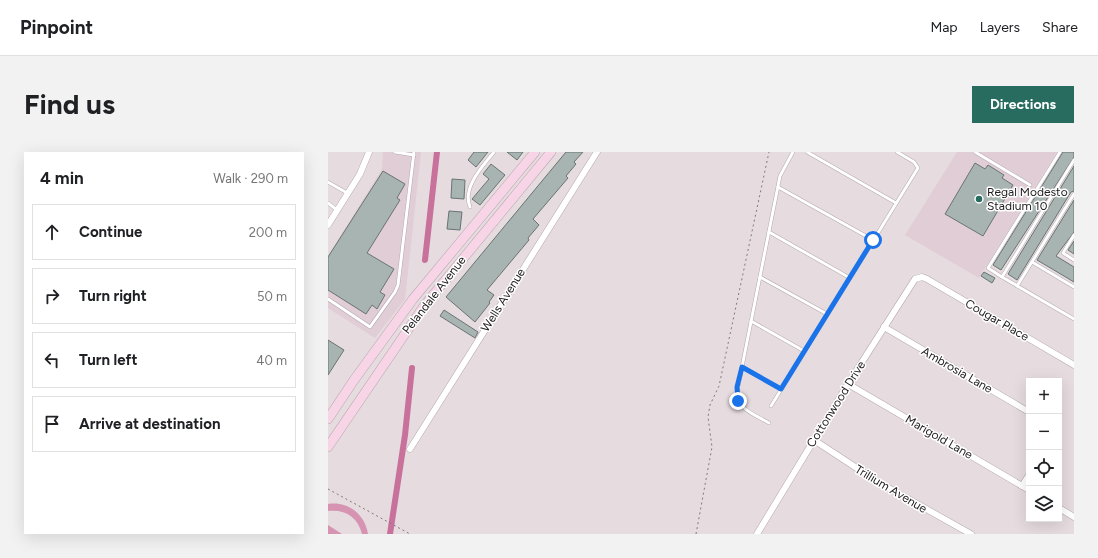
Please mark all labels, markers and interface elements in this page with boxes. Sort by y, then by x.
text: Pinpoint [20,16,93,39]
text: Map [930,19,958,36]
text: Layers [980,19,1020,36]
text: Share [1042,19,1078,36]
button: Directions [972,86,1074,123]
text: Find us [24,87,115,121]
text: 4 min [40,168,84,188]
text: Walk · 290 m [213,171,288,186]
place label: Regal Modesto Stadium 10 [987,185,1068,213]
marker: Regal Modesto Stadium 10 [974,194,984,204]
icon: ahead [41,221,63,243]
text: Continue [79,223,142,241]
text: 200 m [249,225,287,240]
route start [864,231,882,249]
street label: Pelandale Avenue [399,253,469,337]
street label: Wells Avenue [478,265,528,334]
icon: right [41,285,63,307]
text: Turn right [79,287,147,305]
text: 50 m [257,289,287,304]
street label: Cougar Place [963,296,1032,344]
street label: Ambrosia Lane [919,344,995,396]
icon: left [41,349,63,371]
text: Turn left [79,351,137,369]
text: 40 m [256,353,287,368]
street label: Cottonwood Drive [804,358,868,450]
map controls [1026,378,1062,522]
button: + [1026,378,1062,414]
route end [729,392,747,410]
street label: Marigold Lane [903,412,976,462]
icon: arrive [41,413,63,435]
button: − [1026,414,1062,450]
text: Arrive at destination [79,415,220,433]
button: locate [1026,450,1062,486]
street label: Trillium Avenue [852,462,930,516]
button: layers [1026,486,1062,522]

